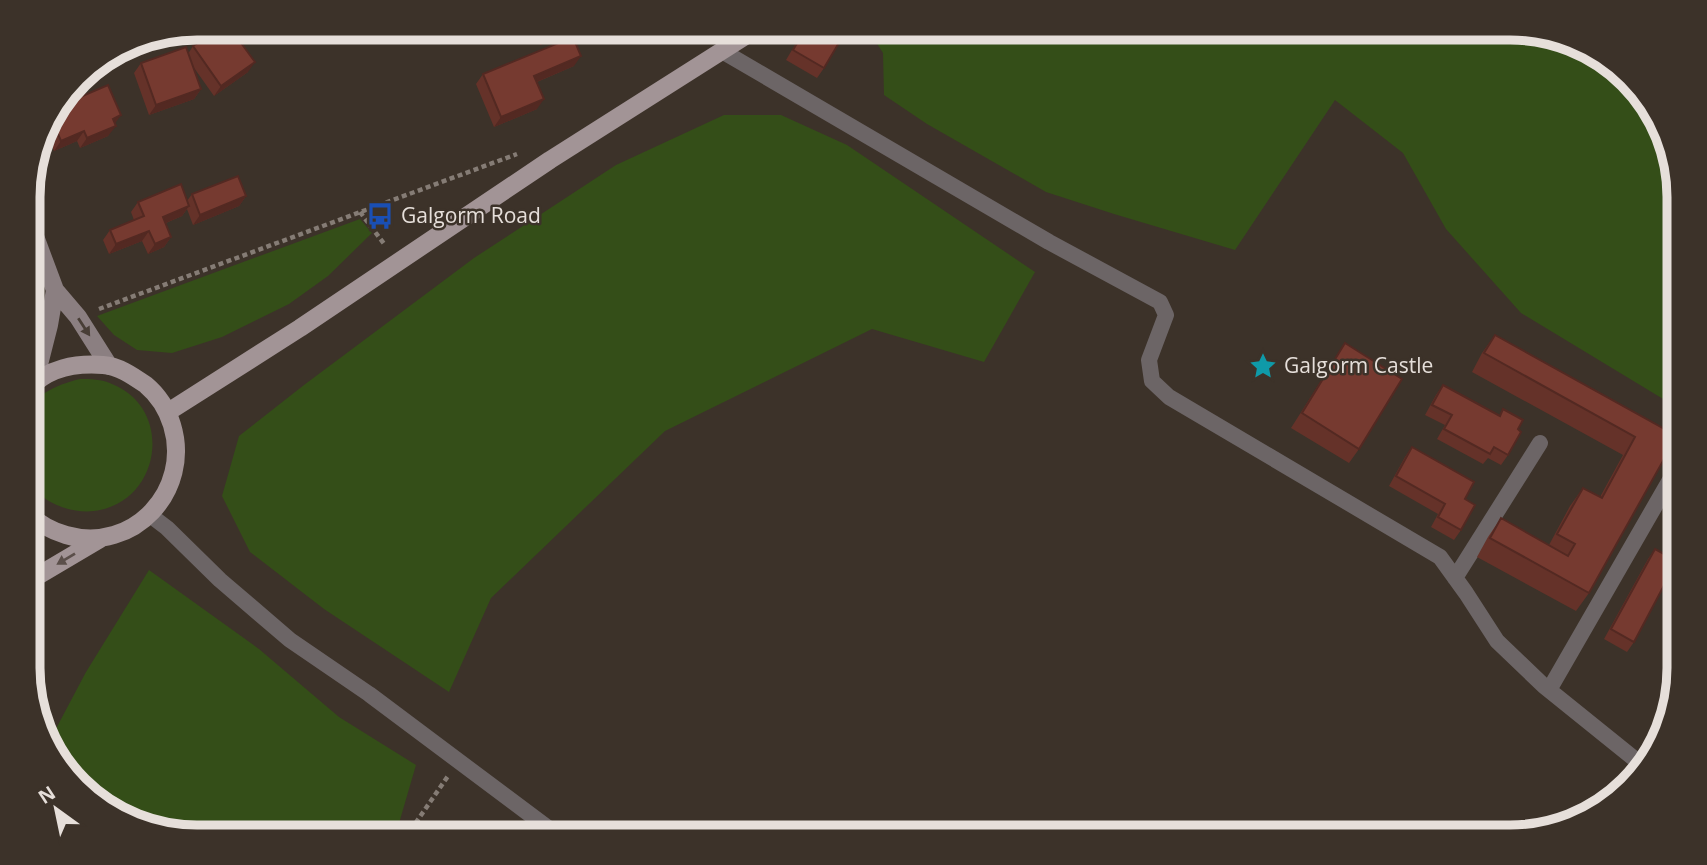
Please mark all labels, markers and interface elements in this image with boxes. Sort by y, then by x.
bus stop icon: Galgorm Road [365,201,395,231]
place label: Galgorm Road [401,201,541,229]
one-way arrow [77,317,90,336]
place icon: Galgorm Castle [1248,351,1278,381]
place label: Galgorm Castle [1284,351,1433,379]
one-way arrow [57,553,76,566]
north arrow [21,774,91,844]
text: N [33,780,60,810]

